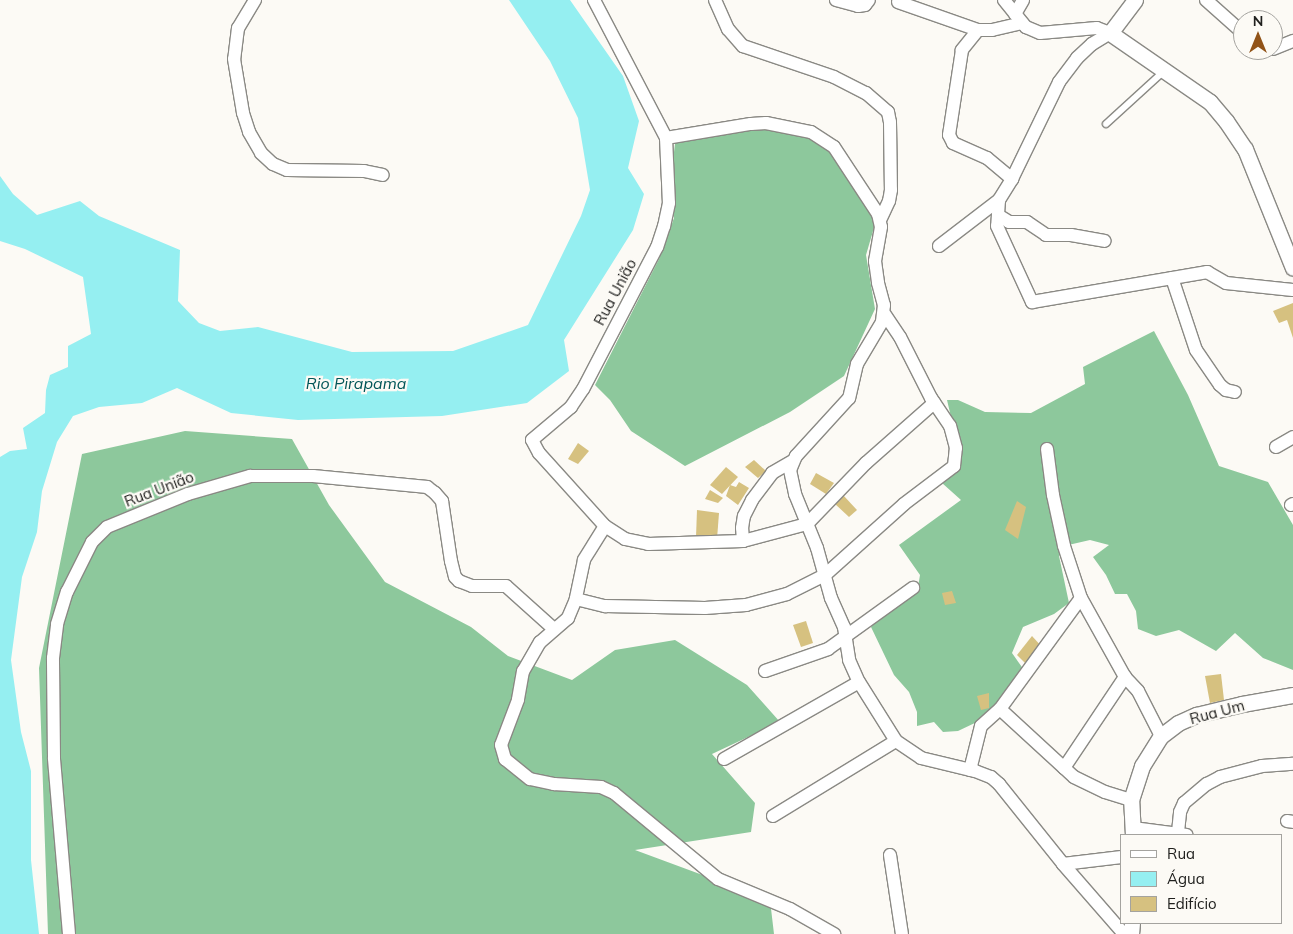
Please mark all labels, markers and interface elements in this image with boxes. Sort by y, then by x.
north arrow [1233,10,1283,60]
text: N [1253,12,1263,30]
street label: Rua União [590,256,640,328]
water label: Rio Pirapama [306,373,406,393]
street label: Rua União [122,468,196,510]
street label: Rua Um [1188,696,1246,728]
legend [1120,834,1283,924]
text: Rua [1167,844,1195,863]
text: Água [1167,869,1205,888]
text: Edifício [1167,894,1217,913]

